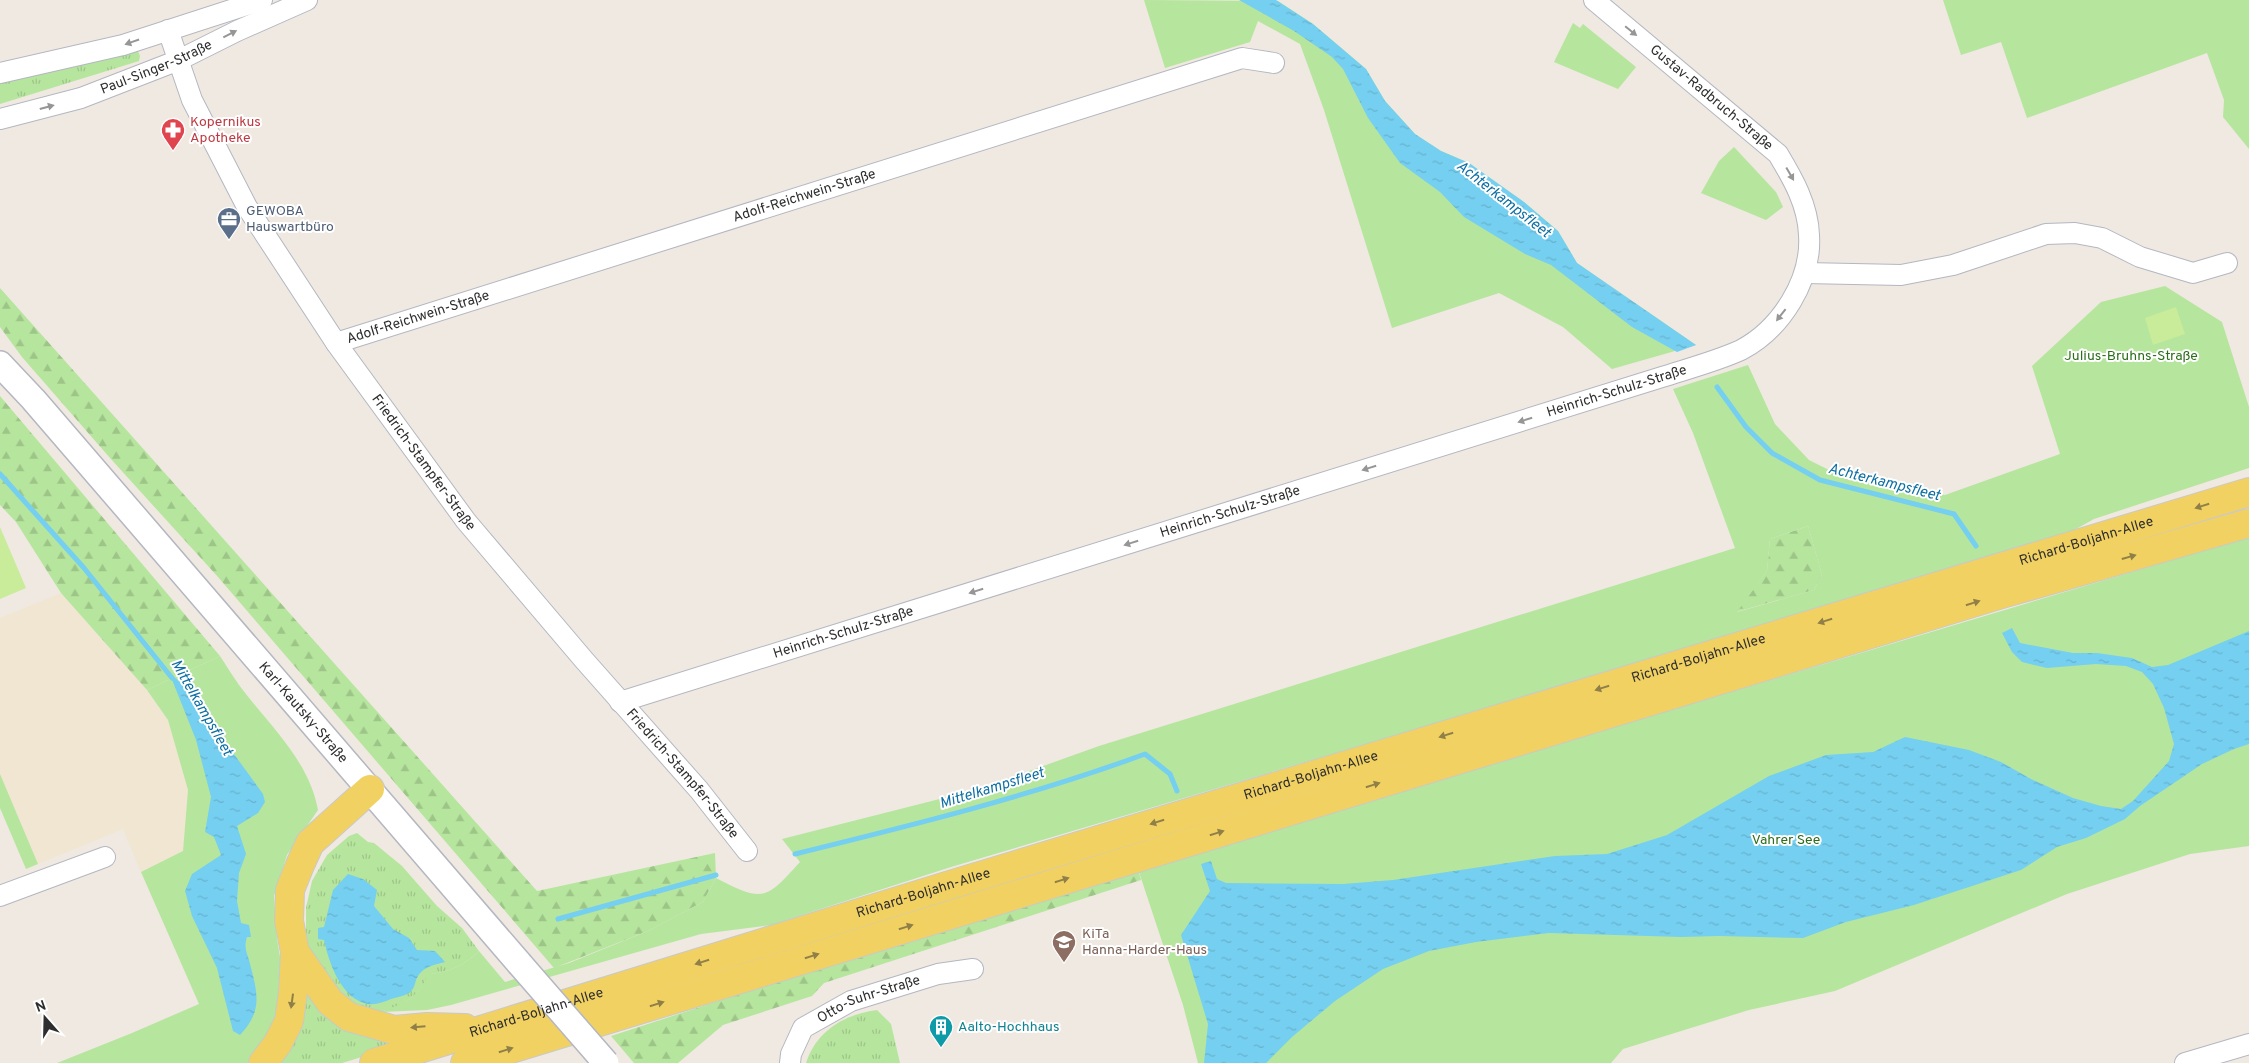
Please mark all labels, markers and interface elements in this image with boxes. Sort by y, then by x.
one-way arrow [1625,25,1638,36]
one-way arrow [223,30,237,38]
street label: Paul-Singer-Straße [98,36,215,98]
one-way arrow [124,38,139,46]
street label: Gustav-Radbruch-Straße [1646,41,1776,155]
one-way arrow [40,102,55,110]
place label: Kopernikus Apotheke [190,114,261,147]
pharmacy icon: Kopernikus Apotheke [160,117,186,151]
water label: Achterkampsfleet [1452,157,1555,243]
street label: Adolf-Reichwein-Straße [731,165,878,226]
one-way arrow [1785,168,1794,181]
place label: GEWOBA Hauswartbüro [246,203,334,236]
office icon: GEWOBA Hauswartbüro [216,206,242,240]
street label: Adolf-Reichwein-Straße [345,287,492,348]
one-way arrow [1776,308,1787,321]
park label: Julius-Bruhns-Straße [2064,348,2198,365]
street label: Heinrich-Schulz-Straße [1544,361,1689,421]
street label: Friedrich-Stampfer-Straße [368,391,479,534]
one-way arrow [1517,417,1532,425]
water label: Achterkampsfleet [1826,460,1943,506]
one-way arrow [1362,465,1377,473]
street label: Heinrich-Schulz-Straße [1158,482,1302,542]
one-way arrow [2195,503,2210,511]
street label: Richard-Boljahn-Allee [2017,513,2155,570]
one-way arrow [1123,539,1138,547]
one-way arrow [2121,553,2136,561]
one-way arrow [968,588,983,595]
one-way arrow [1965,599,1980,607]
street label: Heinrich-Schulz-Straße [771,602,916,662]
one-way arrow [1817,617,1832,625]
street label: Richard-Boljahn-Allee [1629,630,1768,687]
water label: Mittelkampsfleet [166,656,237,760]
street label: Karl-Kautsky-Straße [255,659,351,767]
one-way arrow [1594,684,1609,692]
street label: Friedrich-Stampfer-Straße [623,705,742,842]
one-way arrow [1439,731,1454,739]
street label: Richard-Boljahn-Allee [1242,747,1380,804]
water label: Mittelkampsfleet [938,764,1047,814]
one-way arrow [1366,781,1381,789]
one-way arrow [1149,819,1164,827]
one-way arrow [1210,828,1225,836]
park label: Vahrer See [1752,832,1820,849]
street label: Richard-Boljahn-Allee [854,865,993,922]
one-way arrow [1055,875,1070,883]
one-way arrow [899,923,914,931]
place label: KiTa Hanna-Harder-Haus [1082,926,1207,959]
school or university icon: KiTa Hanna-Harder-Haus [1051,929,1077,963]
one-way arrow [805,952,820,959]
one-way arrow [694,958,709,966]
street label: Otto-Suhr-Straße [814,972,922,1027]
street label: Richard-Boljahn-Allee [467,984,606,1042]
north arrow [20,993,70,1043]
one-way arrow [288,993,296,1009]
text: N [33,997,49,1017]
one-way arrow [650,1000,665,1008]
building icon: Aalto-Hochhaus [928,1014,954,1048]
place label: Aalto-Hochhaus [958,1019,1060,1036]
one-way arrow [409,1024,425,1032]
one-way arrow [499,1046,514,1054]

